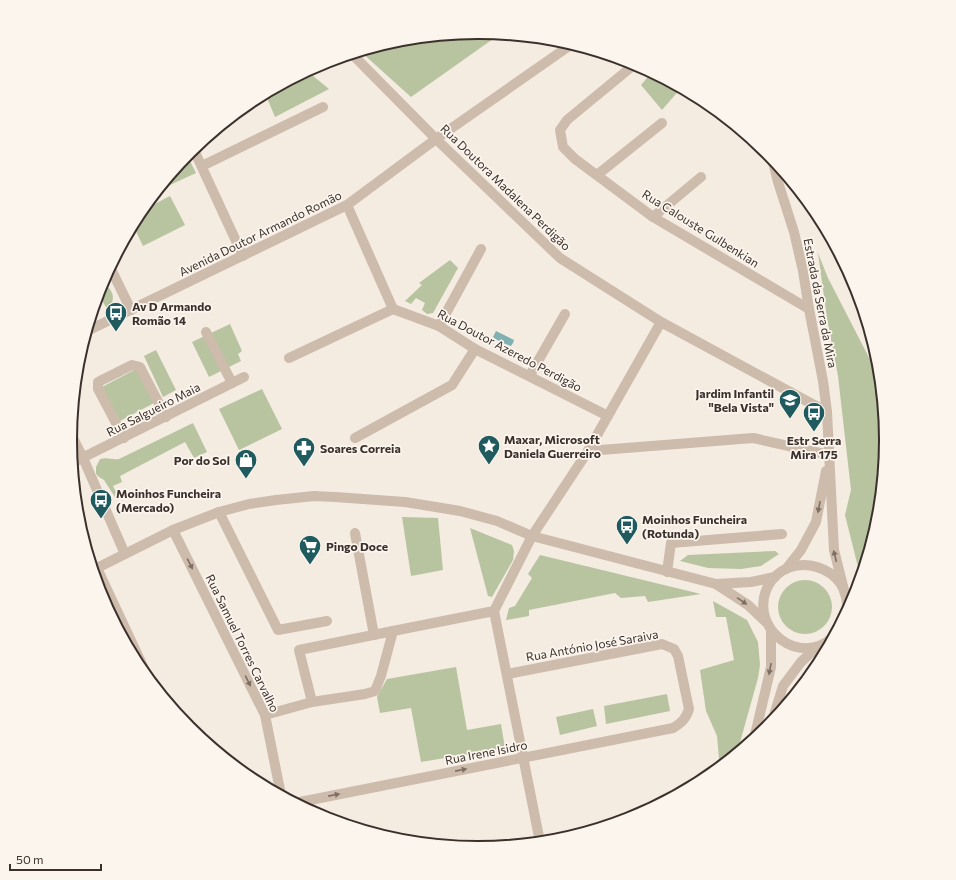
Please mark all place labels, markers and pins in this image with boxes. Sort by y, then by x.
place label: Av D Armando Romão 14 [132,299,211,327]
bus stop icon: Av D Armando Romão 14 [103,300,129,333]
place label: Jardim Infantil "Bela Vista" [695,386,774,414]
school or university icon: Jardim Infantil "Bela Vista" [777,387,803,420]
bus stop icon: Estr Serra Mira 175 [801,400,827,433]
place label: Maxar, Microsoft Daniela Guerreiro [504,432,601,460]
place icon: Maxar, Microsoft Daniela Guerreiro [476,433,502,466]
place label: Estr Serra Mira 175 [787,433,841,461]
pharmacy icon: Soares Correia [291,435,317,468]
place label: Soares Correia [320,441,401,455]
shop icon: Por do Sol [233,447,259,480]
place label: Por do Sol [174,453,230,467]
place label: Moinhos Funcheira (Mercado) [116,486,221,514]
bus stop icon: Moinhos Funcheira (Mercado) [88,487,114,520]
place label: Moinhos Funcheira (Rotunda) [642,512,747,540]
bus stop icon: Moinhos Funcheira (Rotunda) [614,513,640,546]
supermarket icon: Pingo Doce [297,533,323,566]
place label: Pingo Doce [326,539,388,553]

